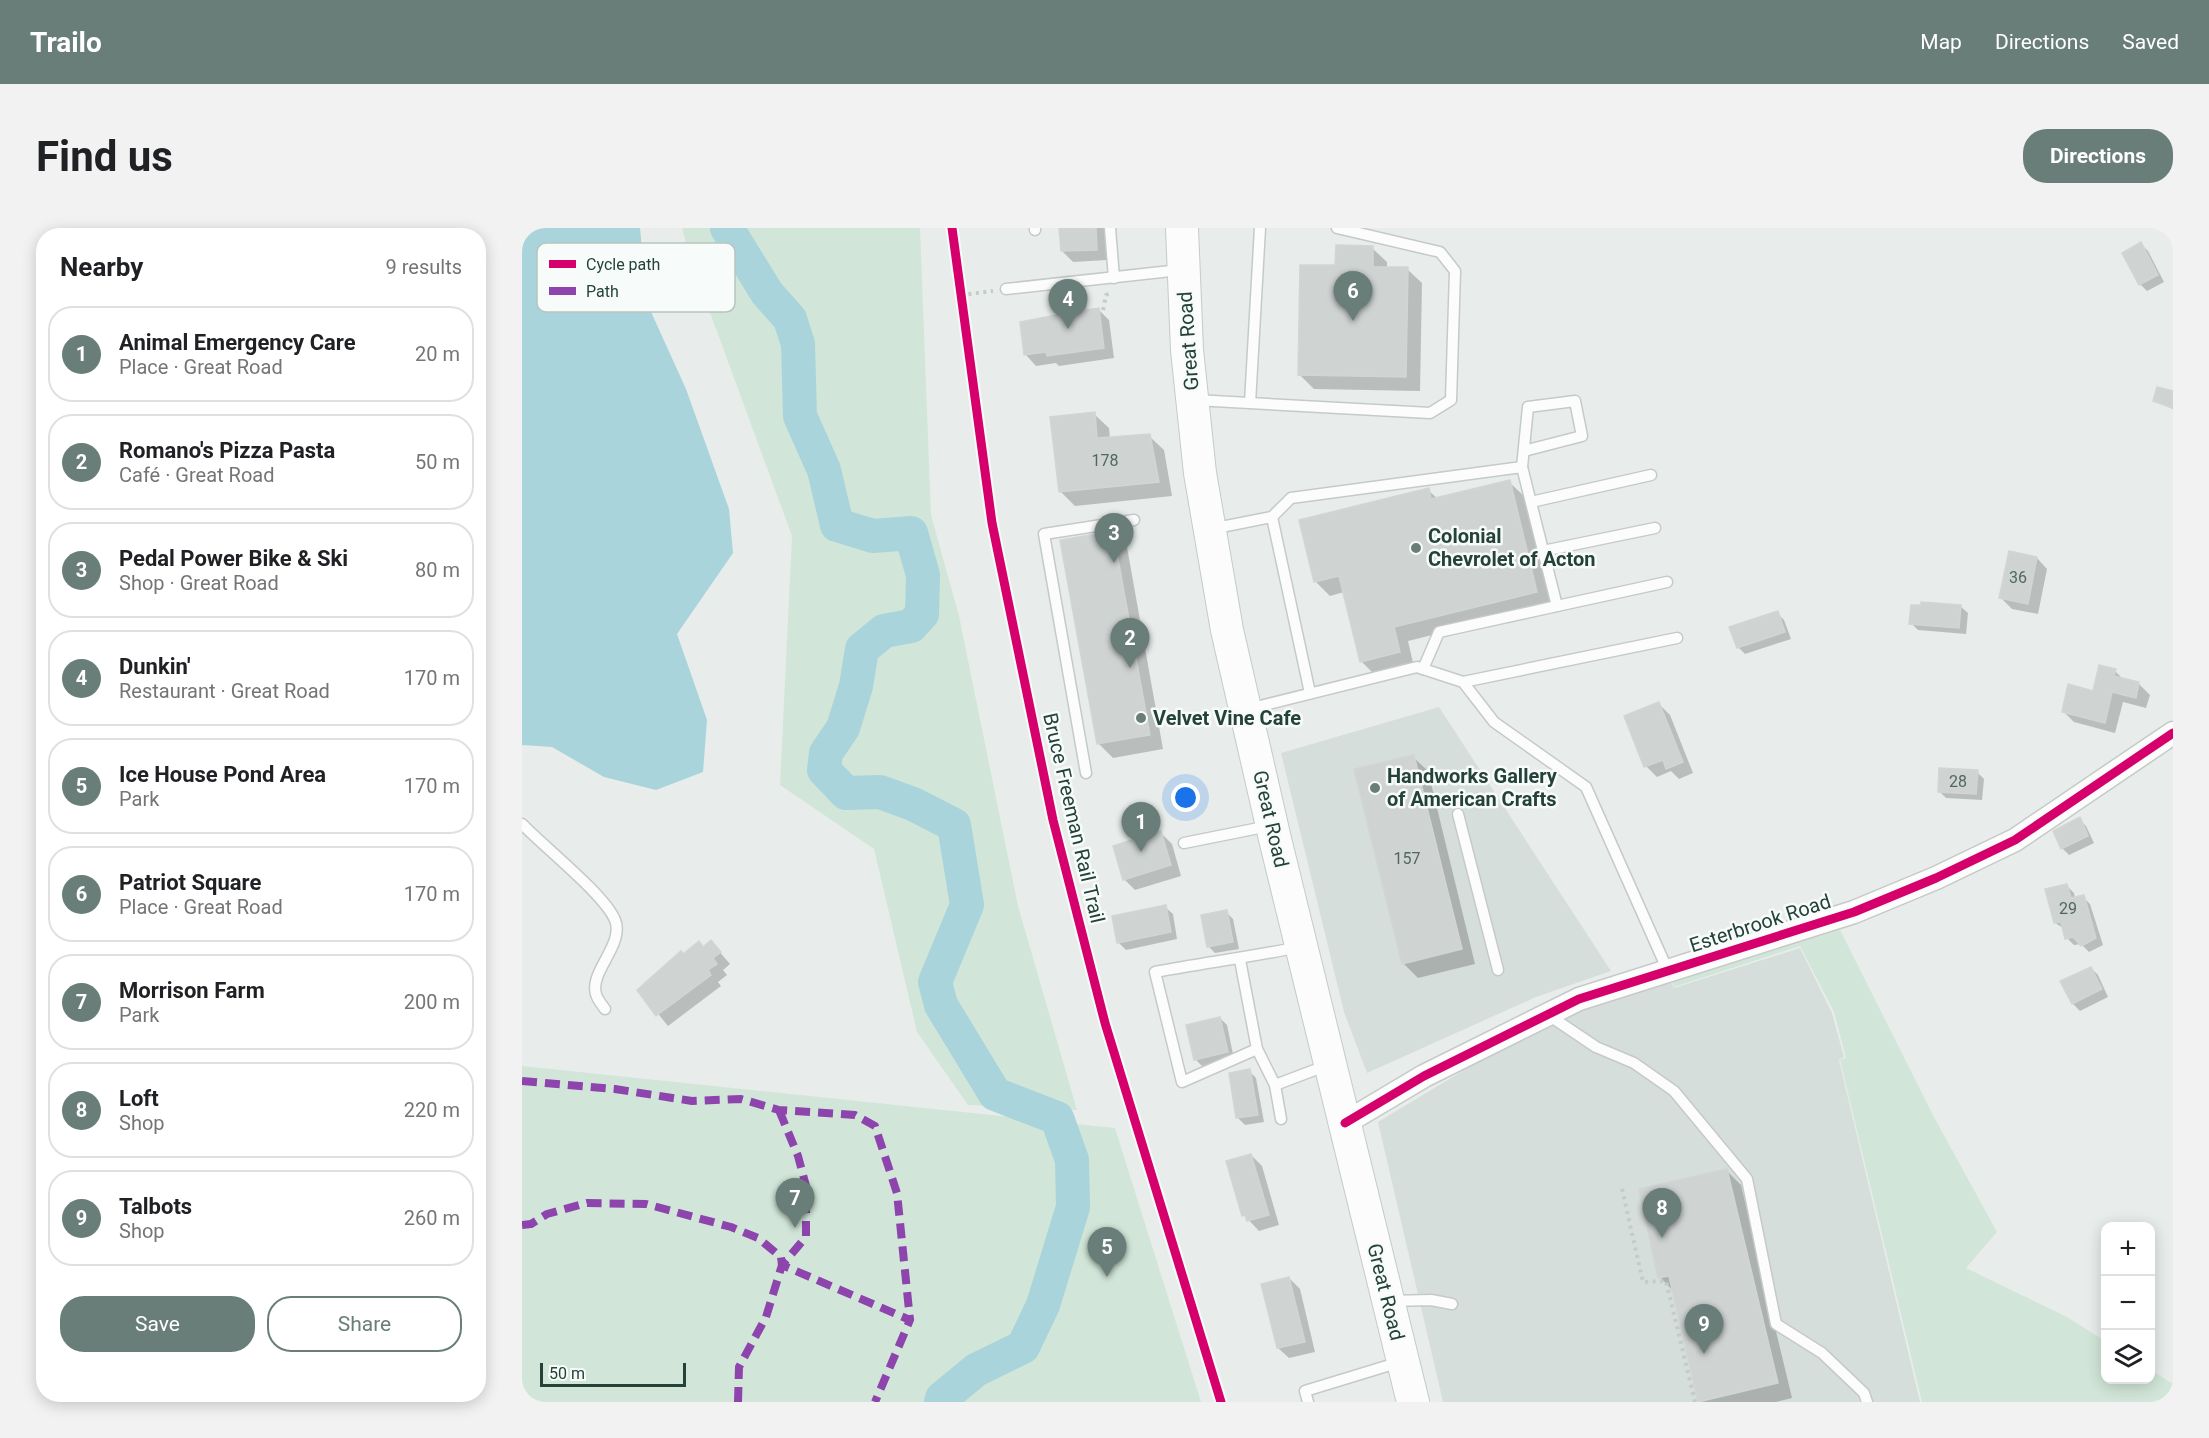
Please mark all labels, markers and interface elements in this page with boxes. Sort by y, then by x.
text: Trailo [30,26,102,59]
text: Map [1920,30,1962,54]
text: Directions [1995,30,2089,54]
text: Saved [2122,30,2179,54]
button: Directions [2023,129,2173,183]
text: Find us [36,132,173,181]
legend [537,243,735,312]
text: Nearby [60,252,143,282]
text: 9 results [386,255,462,279]
text: Cycle path [586,255,660,274]
pin: 6 [1334,272,1372,321]
pin: 4 [1048,279,1088,329]
text: Path [586,282,619,301]
street label: Great Road [1173,291,1203,391]
text: Animal Emergency Care [119,330,356,355]
text: 1 [76,342,87,366]
text: 20 m [415,342,460,366]
text: Place · Great Road [119,355,283,379]
text: Romano's Pizza Pasta [119,438,335,463]
text: 2 [76,450,87,474]
text: 50 m [415,450,460,474]
house number: 178 [1092,451,1118,470]
text: Café · Great Road [119,463,274,487]
pin: 3 [1094,514,1134,563]
place label: Colonial Chevrolet of Acton [1428,524,1596,571]
marker: Colonial Chevrolet of Acton [1409,541,1423,555]
text: Pedal Power Bike & Ski [119,546,348,571]
text: 3 [76,558,87,582]
text: 80 m [415,558,460,582]
house number: 36 [2009,568,2027,587]
text: Shop · Great Road [119,571,279,595]
pin: 2 [1110,618,1150,668]
text: Dunkin' [119,654,190,679]
text: 4 [76,666,87,690]
text: 170 m [404,666,460,690]
text: Restaurant · Great Road [119,679,330,703]
place label: Velvet Vine Cafe [1153,706,1301,730]
street label: Bruce Freeman Rail Trail [1038,711,1110,925]
marker: Velvet Vine Cafe [1134,711,1148,725]
text: Ice House Pond Area [119,762,326,787]
place label: Handworks Gallery of American Crafts [1387,764,1558,811]
street label: Great Road [1248,768,1294,870]
house number: 28 [1949,772,1967,791]
text: 5 [76,774,87,798]
text: 170 m [404,774,460,798]
marker: Handworks Gallery of American Crafts [1368,781,1382,795]
your location [1171,783,1200,812]
text: Park [119,787,159,811]
pin: 1 [1122,802,1160,852]
house number: 157 [1394,849,1420,868]
text: Patriot Square [119,870,261,895]
text: 6 [76,882,87,906]
text: 170 m [404,882,460,906]
street label: Esterbrook Road [1686,889,1834,957]
text: Place · Great Road [119,895,283,919]
house number: 29 [2059,899,2077,918]
text: Morrison Farm [119,978,265,1003]
text: 7 [76,990,87,1014]
text: 200 m [404,990,460,1014]
text: Park [119,1003,159,1027]
text: Loft [119,1086,159,1111]
text: 8 [76,1098,87,1122]
text: 220 m [404,1098,460,1122]
text: Shop [119,1111,165,1135]
pin: 7 [776,1178,814,1228]
pin: 8 [1642,1188,1682,1238]
text: Talbots [119,1194,192,1219]
text: 9 [76,1206,87,1230]
text: 260 m [404,1206,460,1230]
text: Shop [119,1219,165,1243]
map controls [2101,1222,2155,1384]
button: + [2101,1222,2155,1276]
pin: 5 [1088,1228,1126,1277]
street label: Great Road [1362,1241,1410,1343]
button: − [2101,1276,2155,1330]
button: Save [60,1296,255,1352]
button: Share [267,1296,462,1352]
pin: 9 [1684,1304,1724,1354]
button: layers [2101,1330,2155,1384]
scale bar [540,1360,686,1388]
text: 50 m [549,1364,585,1383]

